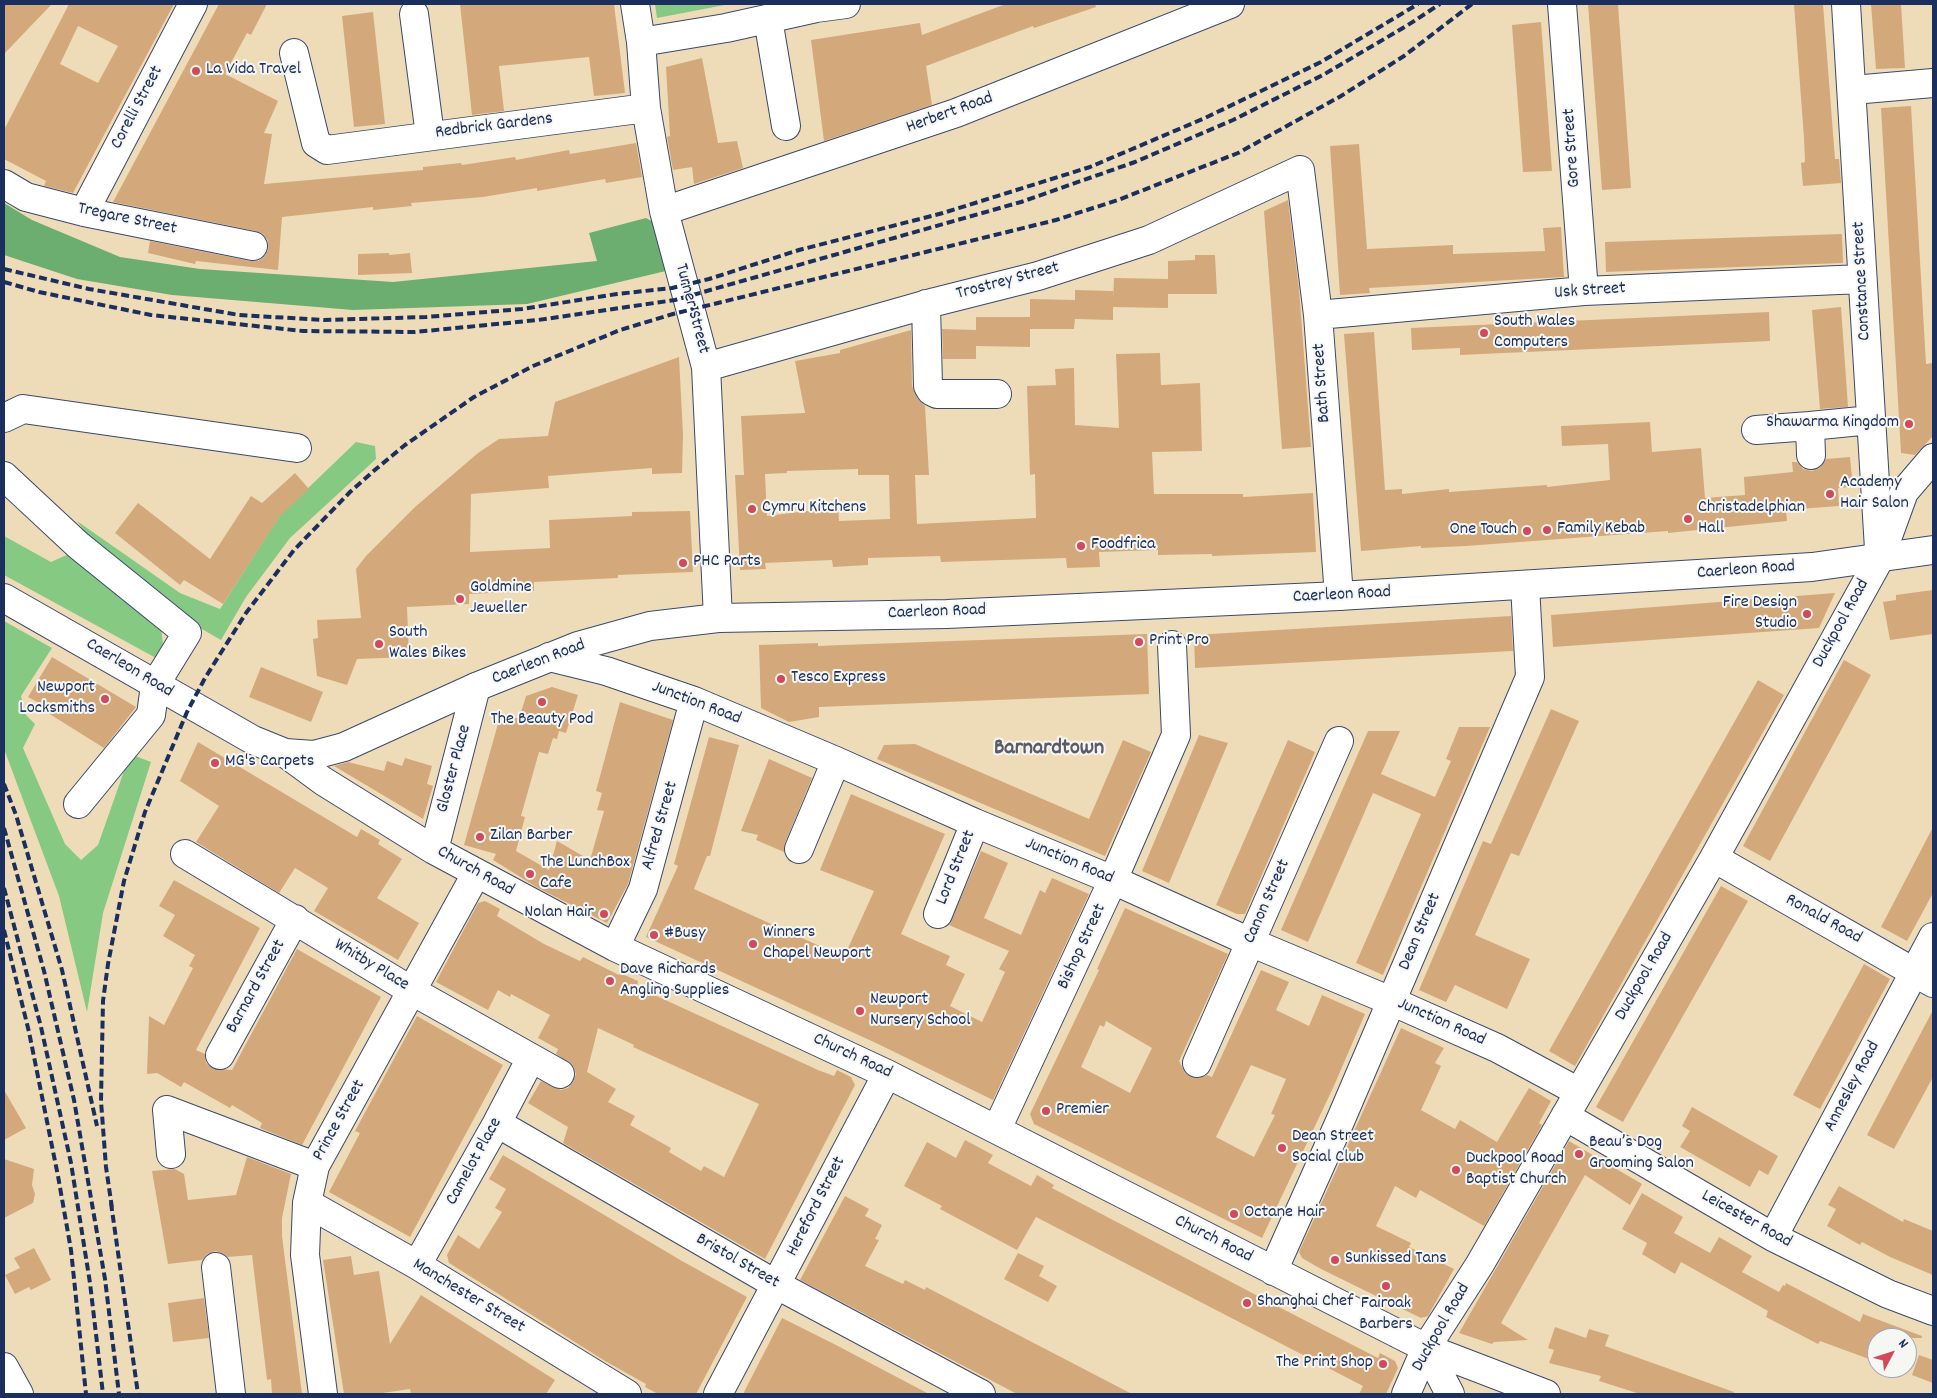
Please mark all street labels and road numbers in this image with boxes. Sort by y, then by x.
street label: Corelli Street [107,63,169,153]
street label: Herbert Road [904,88,996,140]
street label: Gore Street [1559,108,1587,188]
street label: Redbrick Gardens [434,109,554,145]
street label: Tregare Street [76,199,178,241]
street label: Constance Street [1849,221,1877,341]
street label: Trostrey Street [954,258,1062,306]
street label: Turner Street [669,262,713,356]
street label: Usk Street [1554,279,1626,305]
street label: Bath Street [1309,342,1337,424]
street label: Caerleon Road [1696,557,1796,585]
street label: Duckpool Road [1809,576,1875,672]
street label: Caerleon Road [1292,583,1392,609]
street label: Caerleon Road [888,600,986,626]
street label: Caerleon Road [81,634,177,704]
street label: Caerleon Road [489,635,589,691]
street label: Junction Road [648,677,744,731]
street label: Gloster Place [433,723,477,815]
street label: Alfred Street [638,779,684,873]
street label: Lord Street [932,828,982,908]
street label: Junction Road [1022,834,1116,890]
street label: Church Road [433,842,517,902]
street label: Canon Street [1240,857,1296,947]
street label: Dean Street [1395,890,1447,974]
street label: Ronald Road [1781,890,1865,950]
street label: Bishop Street [1054,901,1112,993]
street label: Duckpool Road [1611,929,1679,1025]
street label: Whitby Place [330,935,412,997]
street label: Barnard Street [222,937,292,1037]
street label: Junction Road [1394,994,1488,1052]
street label: Church Road [809,1029,895,1085]
street label: Annesley Road [1820,1038,1886,1136]
street label: Prince Street [309,1077,371,1165]
street label: Camelot Place [442,1114,508,1210]
street label: Hereford Street [783,1154,851,1260]
street label: Leicester Road [1697,1186,1795,1254]
street label: Church Road [1170,1211,1256,1269]
street label: Bristol Street [691,1229,783,1295]
street label: Manchester Street [408,1255,528,1339]
street label: Duckpool Road [1408,1280,1476,1376]

